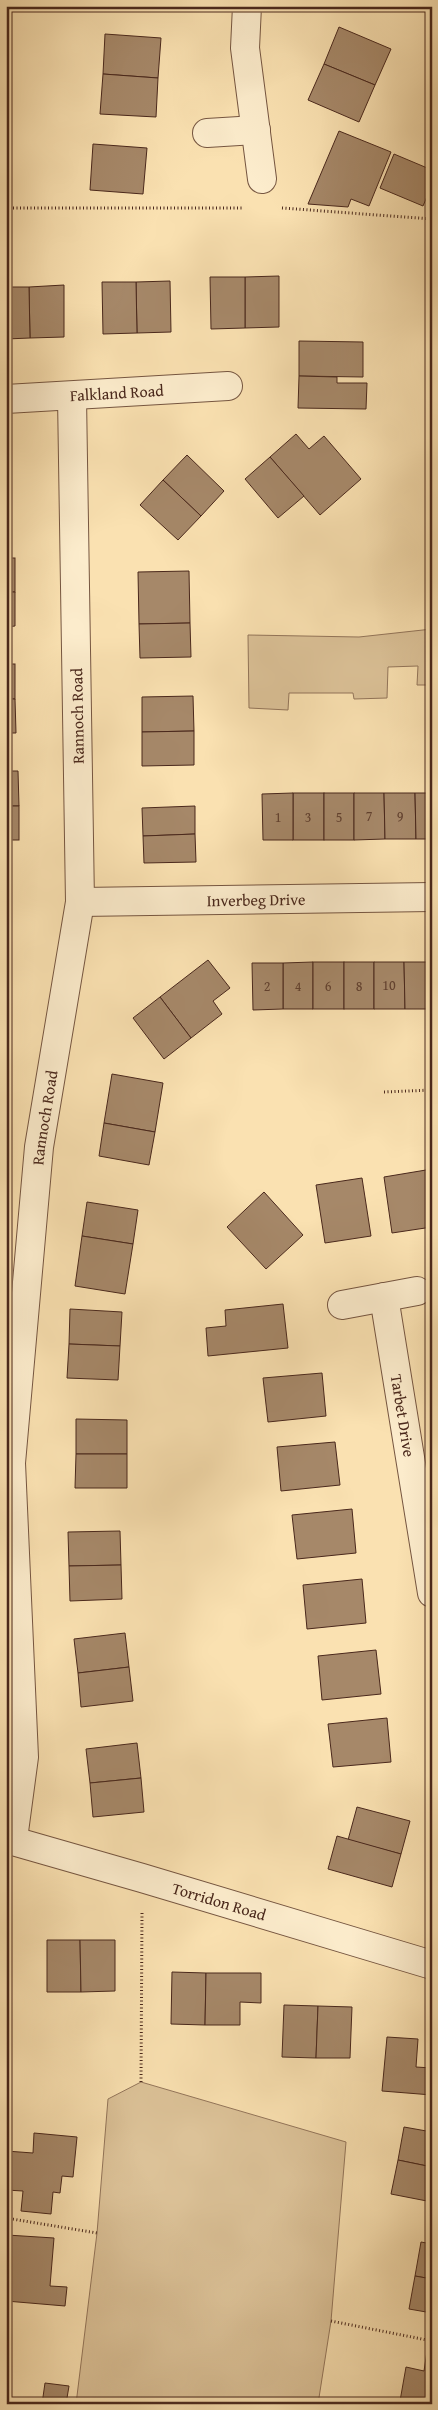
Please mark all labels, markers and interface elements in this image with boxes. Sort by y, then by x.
street label: Falkland Road [69,378,165,407]
street label: Rannoch Road [64,667,90,764]
house number: 7 [366,806,373,826]
house number: 9 [397,806,404,826]
house number: 1 [275,807,281,827]
house number: 3 [305,807,311,827]
house number: 5 [336,807,342,827]
street label: Inverbeg Drive [206,887,306,912]
house number: 10 [382,975,396,995]
house number: 2 [264,976,270,996]
house number: 4 [295,976,302,996]
house number: 6 [325,976,332,996]
house number: 8 [356,976,363,996]
street label: Rannoch Road [25,1068,64,1166]
street label: Tarbet Drive [385,1372,422,1459]
street label: Torridon Road [169,1876,269,1927]

